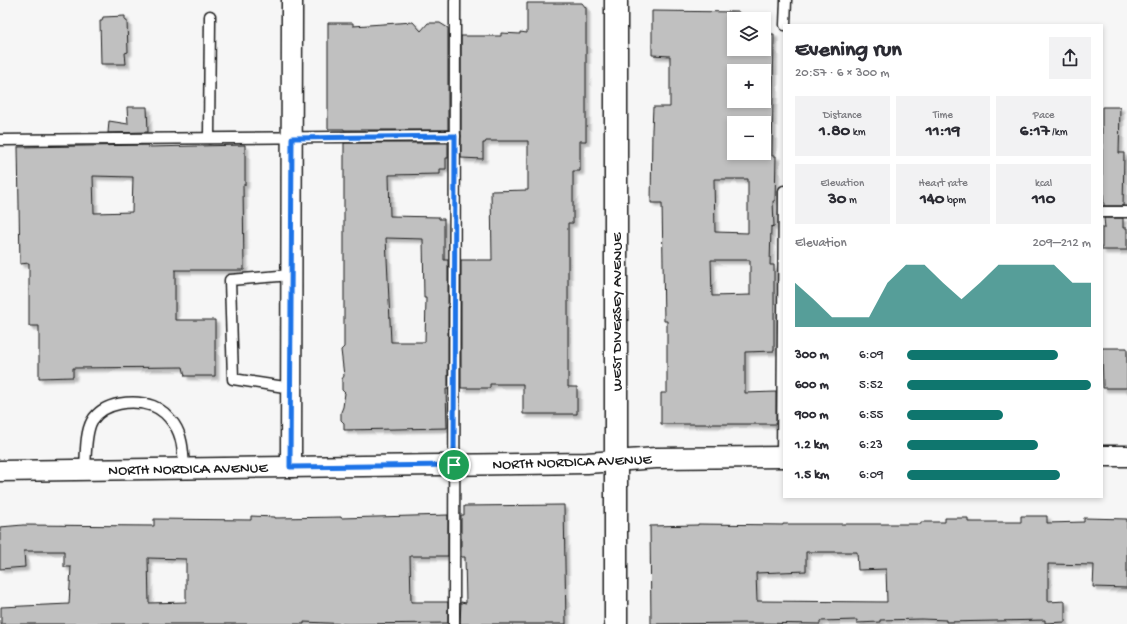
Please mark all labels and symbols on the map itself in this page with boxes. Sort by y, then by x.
street label: WEST DIVERSEY AVENUE [609,232,627,391]
pin [437,448,471,482]
street label: NORTH NORDICA AVENUE [492,451,653,475]
street label: NORTH NORDICA AVENUE [108,460,269,480]

